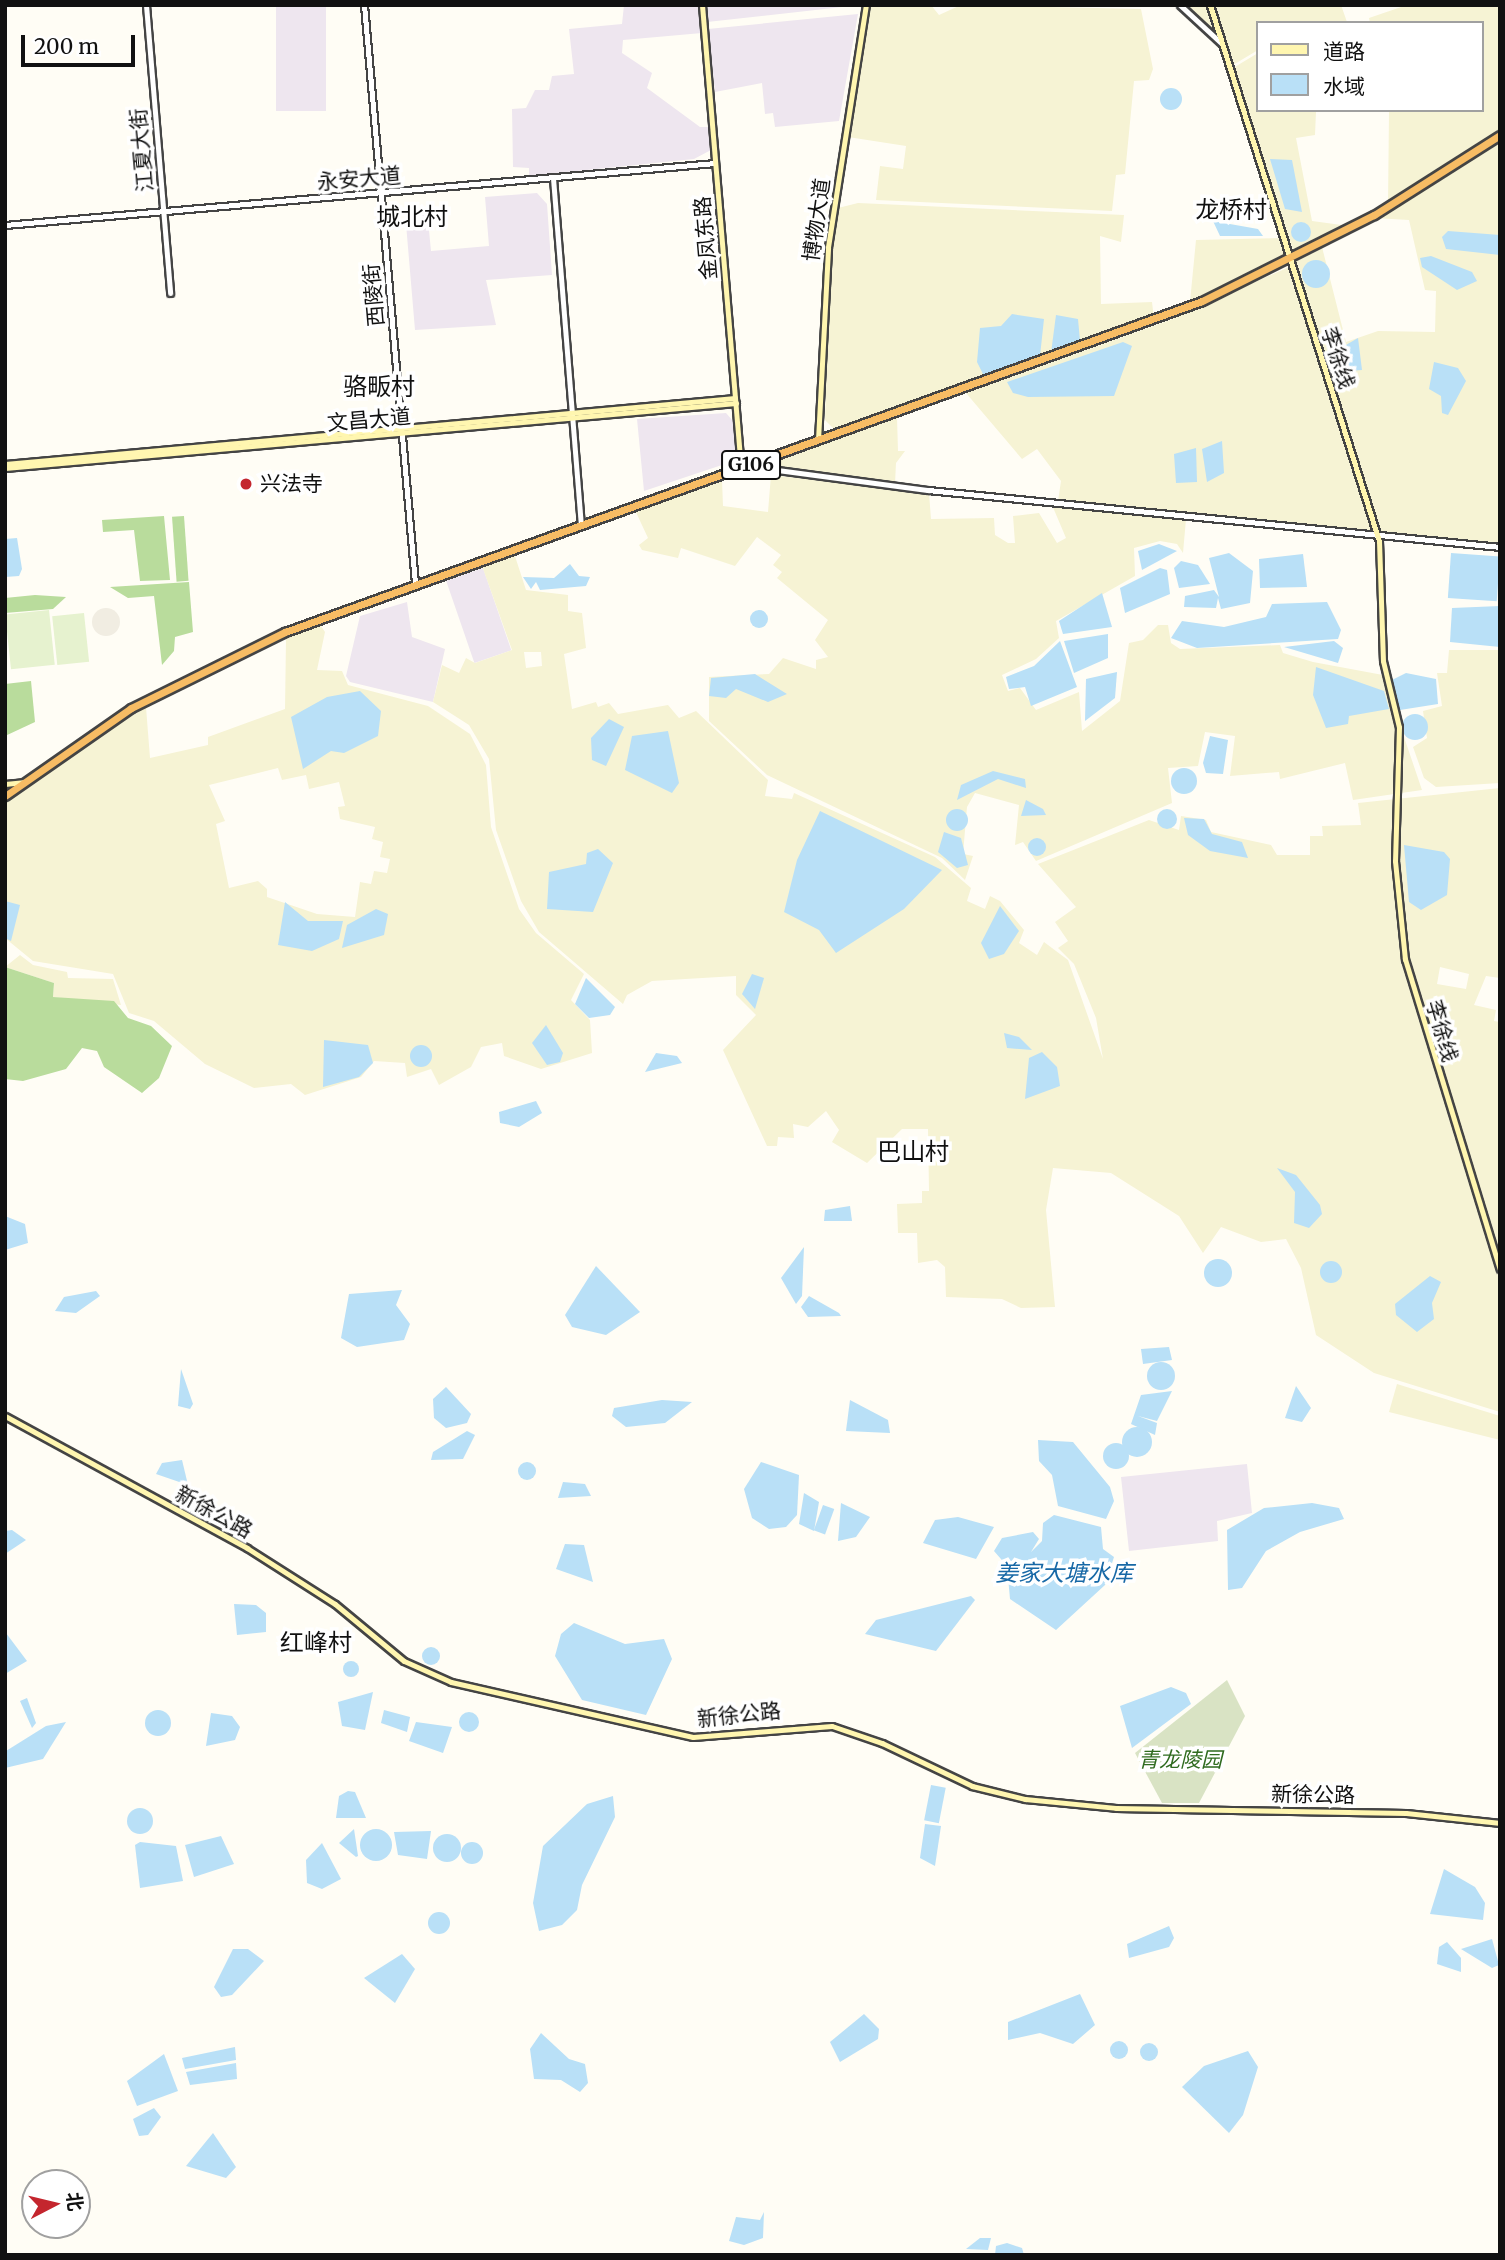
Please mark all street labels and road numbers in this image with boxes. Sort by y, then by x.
street label: 江夏大街 [126,107,158,193]
street label: 永安大道 [316,163,402,195]
street label: 博物大道 [799,177,835,263]
street label: 金凤东路 [690,195,722,281]
street label: 西陵街 [359,263,389,327]
street label: 李徐线 [1316,324,1360,392]
street label: 文昌大道 [326,404,412,436]
road number: G106 [720,450,782,480]
street label: 李徐线 [1421,997,1463,1065]
street label: 新徐公路 [171,1481,257,1543]
street label: 新徐公路 [696,1698,782,1732]
street label: 新徐公路 [1271,1782,1355,1808]

